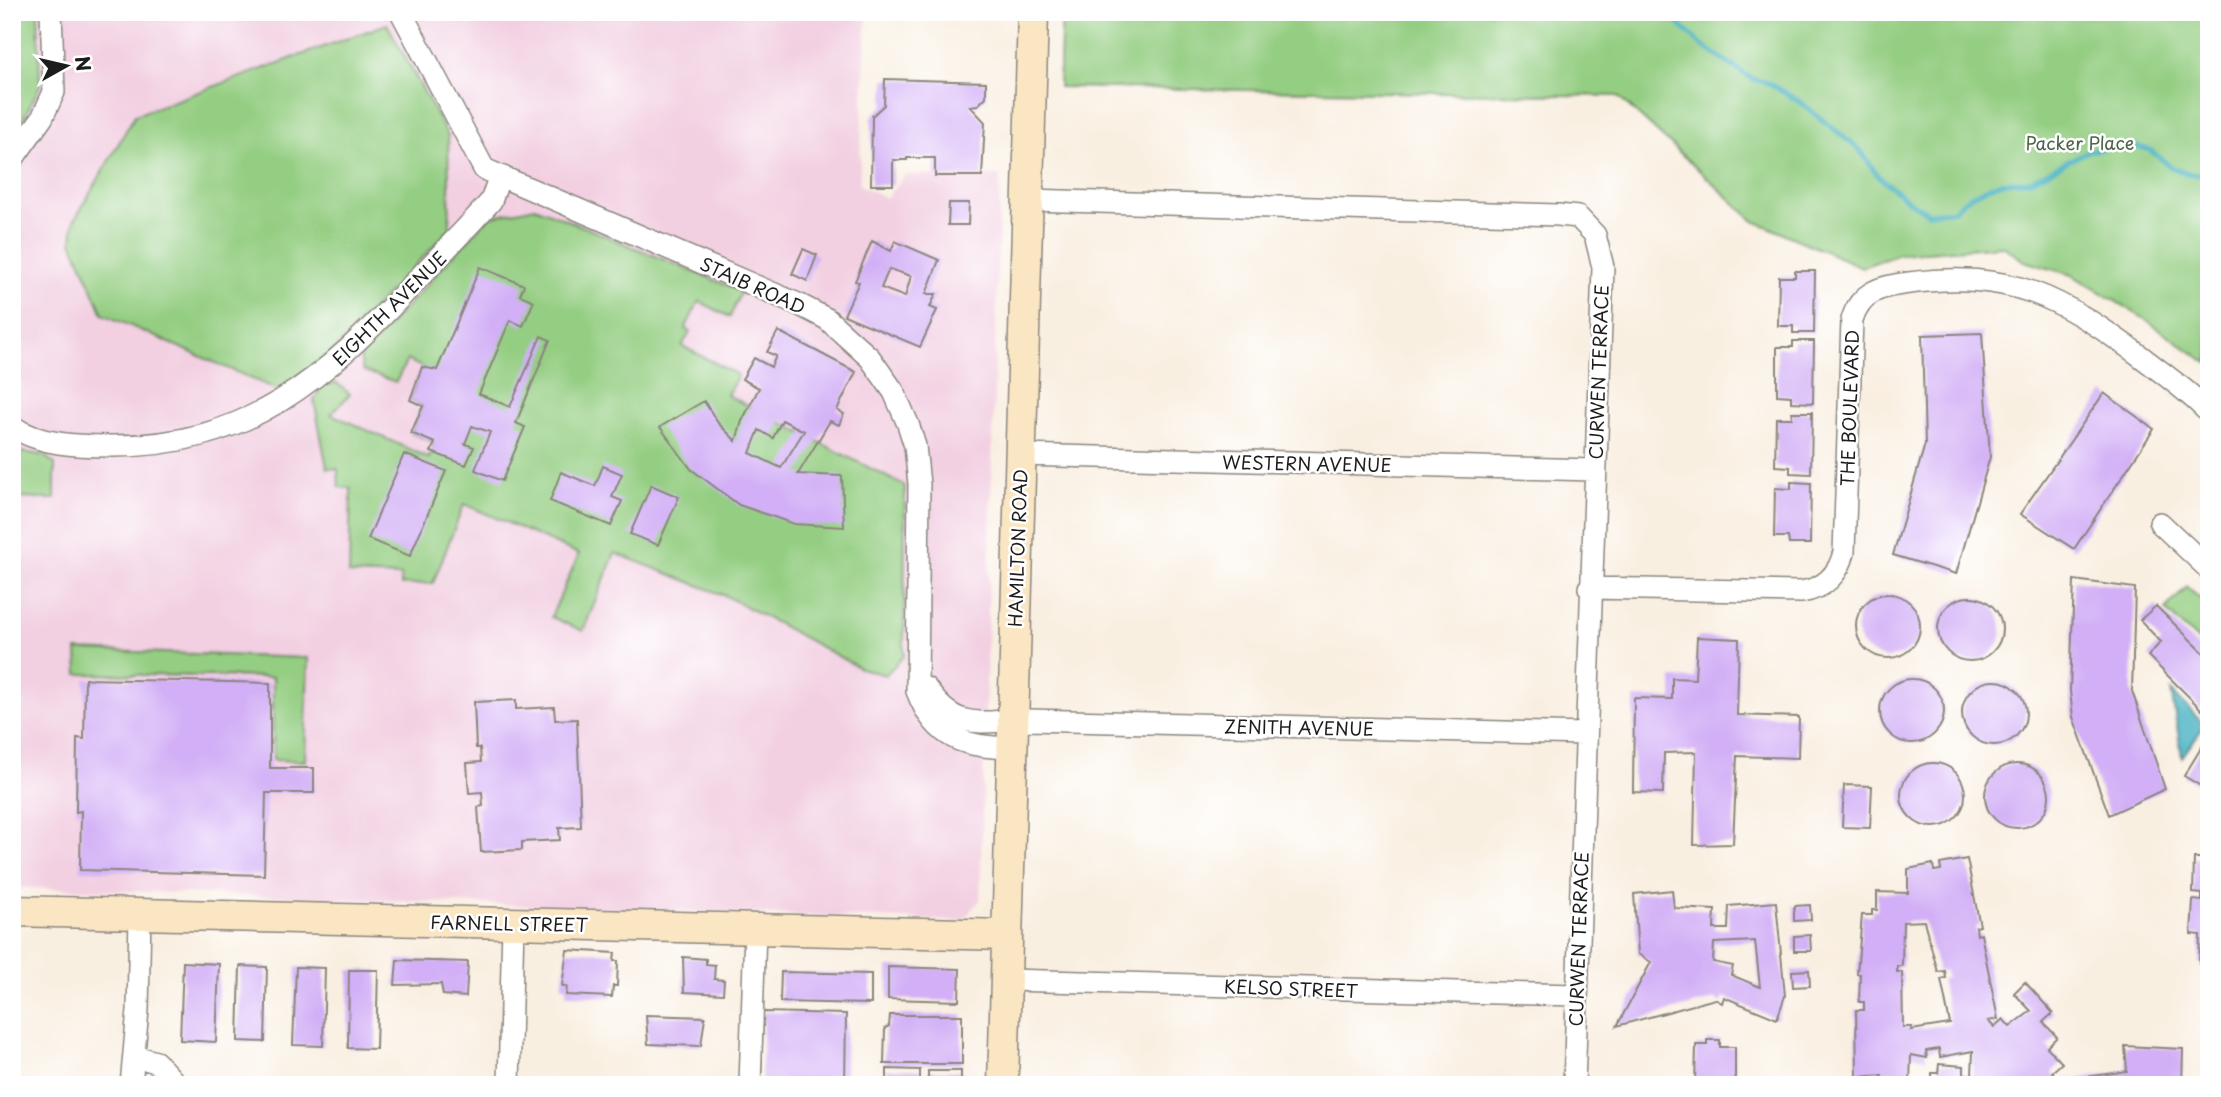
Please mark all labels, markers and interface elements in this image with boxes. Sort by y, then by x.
north arrow [32,32,102,102]
text: N [69,54,99,73]
park label: Packer Place [2026,129,2134,156]
street label: EIGHTH AVENUE [326,245,452,371]
street label: STAIB ROAD [696,250,810,320]
street label: CURWEN TERRACE [1581,284,1615,460]
street label: THE BOULEVARD [1833,329,1865,487]
street label: WESTERN AVENUE [1222,448,1392,478]
street label: HAMILTON ROAD [1001,468,1033,628]
street label: ZENITH AVENUE [1224,712,1374,742]
street label: CURWEN TERRACE [1561,851,1595,1027]
street label: FARNELL STREET [430,908,589,938]
street label: KELSO STREET [1224,972,1359,1004]

